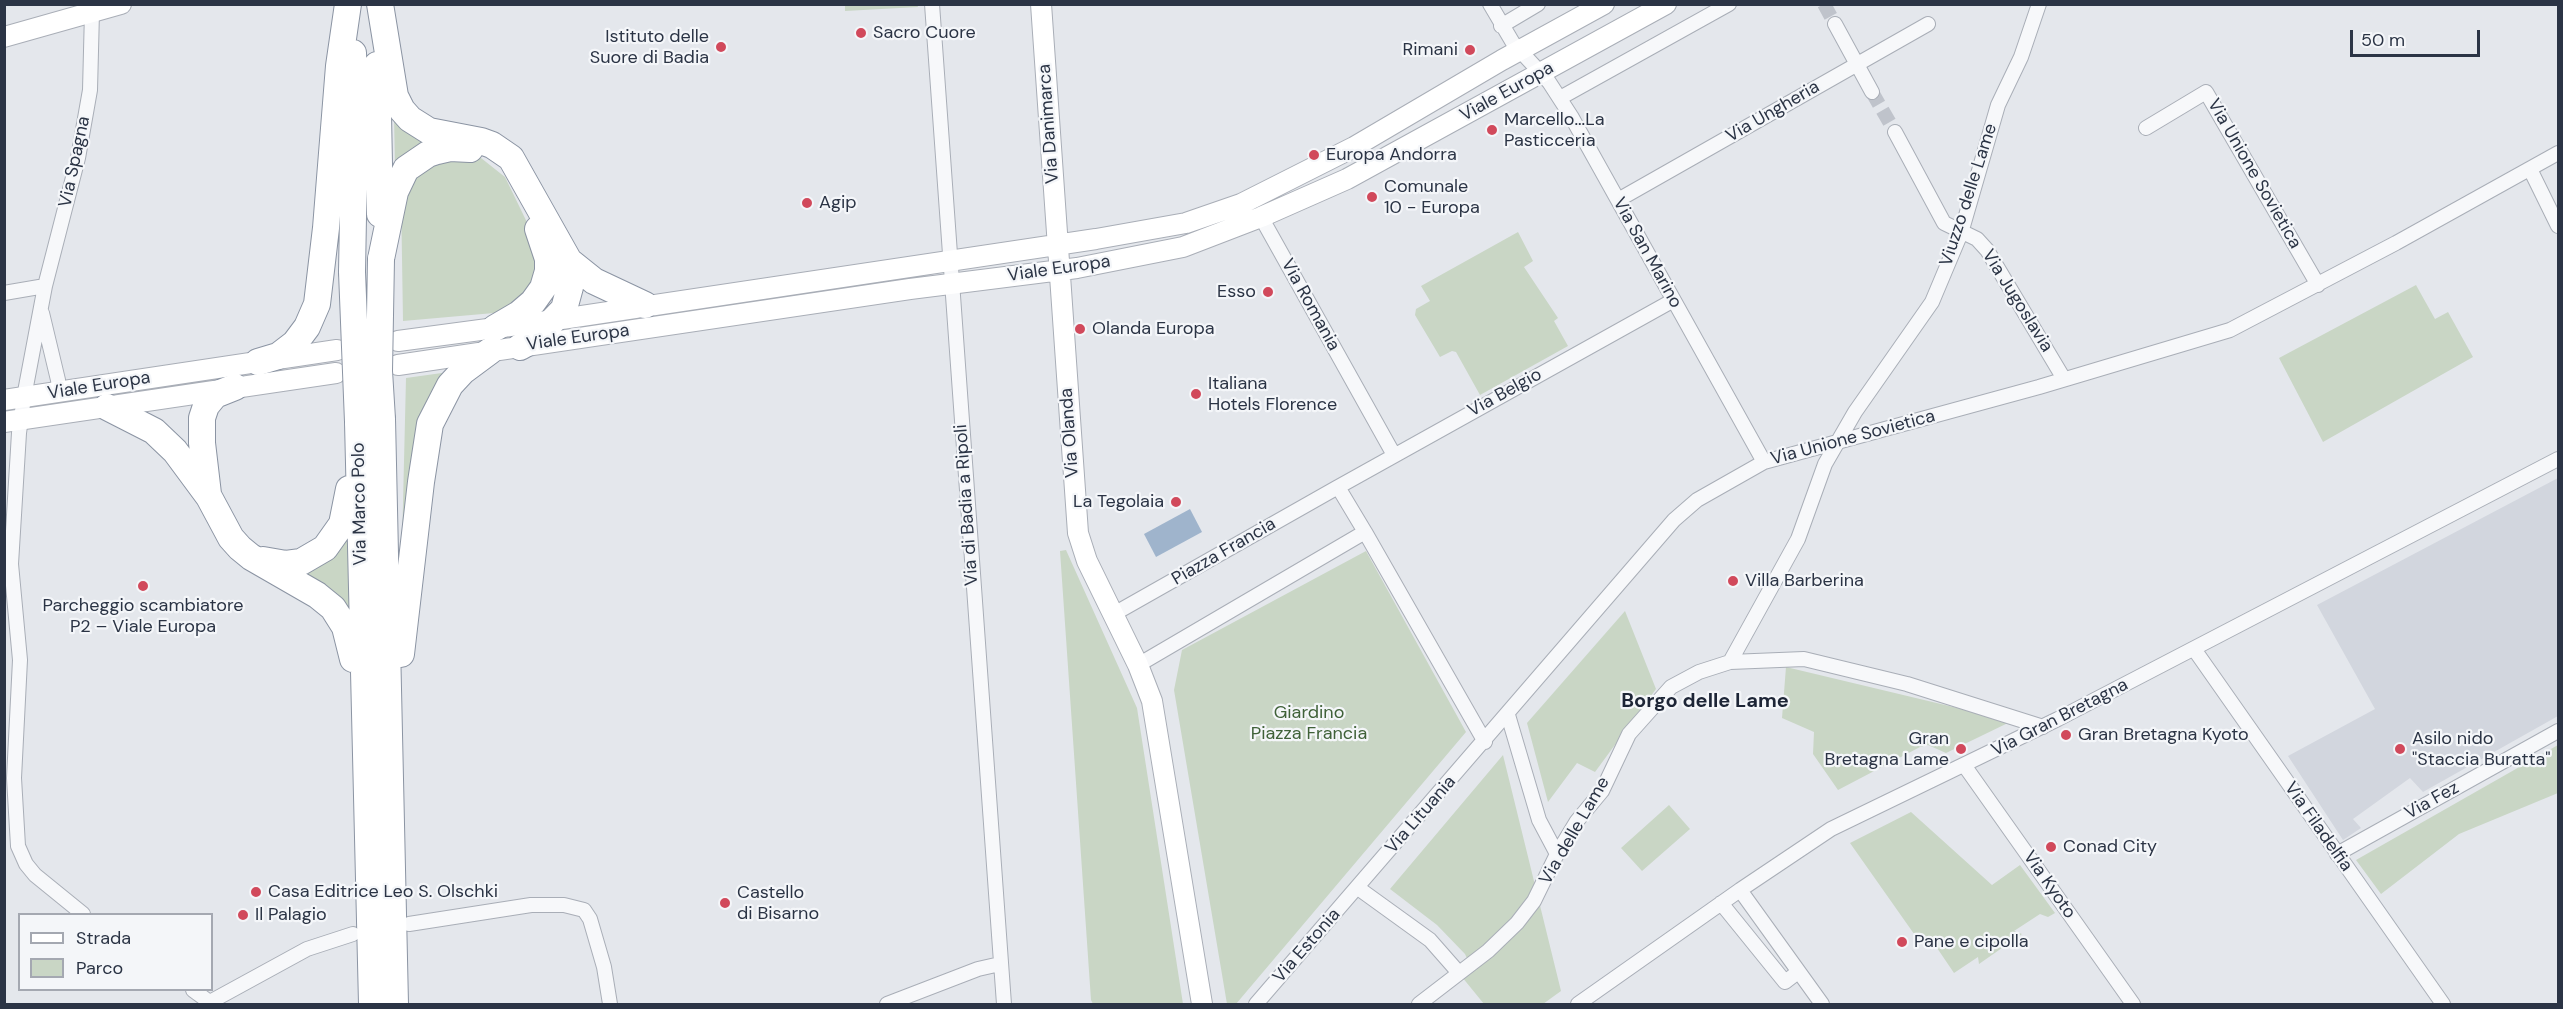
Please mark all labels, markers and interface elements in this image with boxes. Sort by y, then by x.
scale bar [2353,18,2484,56]
place label: Sacro Cuore [873,22,976,44]
place label: Istituto delle Suore di Badia [590,26,709,68]
marker: Sacro Cuore [854,26,868,40]
text: 50 m [2361,28,2405,52]
place label: Rimani [1403,39,1458,61]
marker: Istituto delle Suore di Badia [714,40,728,54]
marker: Rimani [1463,43,1477,57]
street label: Viale Europa [1456,57,1558,127]
street label: Via Danimarca [1034,63,1064,185]
street label: Via Ungheria [1722,77,1824,147]
street label: Via Unione Sovietica [2202,95,2306,253]
place label: Marcello...La Pasticceria [1504,109,1604,152]
street label: Via Spagna [55,114,95,210]
street label: Viuzzo delle Lame [1936,121,2002,269]
marker: Marcello...La Pasticceria [1485,123,1499,137]
place label: Europa Andorra [1326,144,1457,166]
marker: Europa Andorra [1307,148,1321,162]
place label: Comunale 10 - Europa [1384,176,1480,219]
marker: Comunale 10 - Europa [1365,190,1379,204]
place label: Agip [819,192,857,214]
street label: Via San Marino [1608,194,1686,312]
marker: Agip [800,196,814,210]
street label: Via Jugoslavia [1977,246,2057,356]
street label: Viale Europa [1006,251,1112,287]
street label: Via Romania [1276,255,1344,355]
place label: Esso [1217,281,1256,303]
marker: Esso [1261,285,1275,299]
place label: Olanda Europa [1092,318,1214,340]
street label: Viale Europa [525,320,631,356]
marker: Olanda Europa [1073,322,1087,336]
street label: Via Belgio [1464,364,1546,422]
street label: Viale Europa [46,367,152,405]
place label: Italiana Hotels Florence [1208,373,1337,416]
street label: Via Olanda [1056,387,1084,479]
marker: Italiana Hotels Florence [1189,387,1203,401]
street label: Via Unione Sovietica [1768,406,1938,470]
street label: Via di Badia a Ripoli [951,423,983,587]
street label: Via Marco Polo [348,442,372,566]
place label: La Tegolaia [1073,491,1164,513]
marker: La Tegolaia [1169,495,1183,509]
street label: Piazza Francia [1168,514,1280,590]
place label: Villa Barberina [1745,570,1864,592]
marker: Villa Barberina [1726,574,1740,588]
marker: Parcheggio scambiatore P2 – Viale Europa [136,579,150,593]
place label: Parcheggio scambiatore P2 – Viale Europa [42,595,244,638]
street label: Via Gran Bretagna [1988,674,2132,762]
district label: Borgo delle Lame [1621,690,1789,714]
park label: Giardino Piazza Francia [1251,702,1367,744]
place label: Gran Bretagna Kyoto [2078,724,2249,746]
place label: Gran Bretagna Lame [1825,728,1949,771]
marker: Gran Bretagna Kyoto [2059,728,2073,742]
place label: Asilo nido "Staccia Buratta" [2412,728,2551,771]
marker: Gran Bretagna Lame [1954,742,1968,756]
marker: Asilo nido "Staccia Buratta" [2393,742,2407,756]
street label: Via Lituania [1381,772,1461,858]
street label: Via delle Lame [1535,773,1615,889]
street label: Via Fez [2401,777,2463,825]
street label: Via Filadelfia [2279,778,2357,876]
place label: Conad City [2063,836,2157,858]
marker: Conad City [2044,840,2058,854]
street label: Via Kyoto [2018,847,2080,923]
place label: Casa Editrice Leo S. Olschki [268,881,498,903]
place label: Castello di Bisarno [737,882,819,924]
marker: Casa Editrice Leo S. Olschki [249,885,263,899]
marker: Castello di Bisarno [718,896,732,910]
place label: Il Palagio [255,904,327,926]
street label: Via Estonia [1269,904,1345,988]
marker: Il Palagio [236,908,250,922]
legend [18,913,213,991]
text: Strada [76,926,131,950]
place label: Pane e cipolla [1914,931,2029,953]
marker: Pane e cipolla [1895,935,1909,949]
text: Parco [76,956,123,980]

